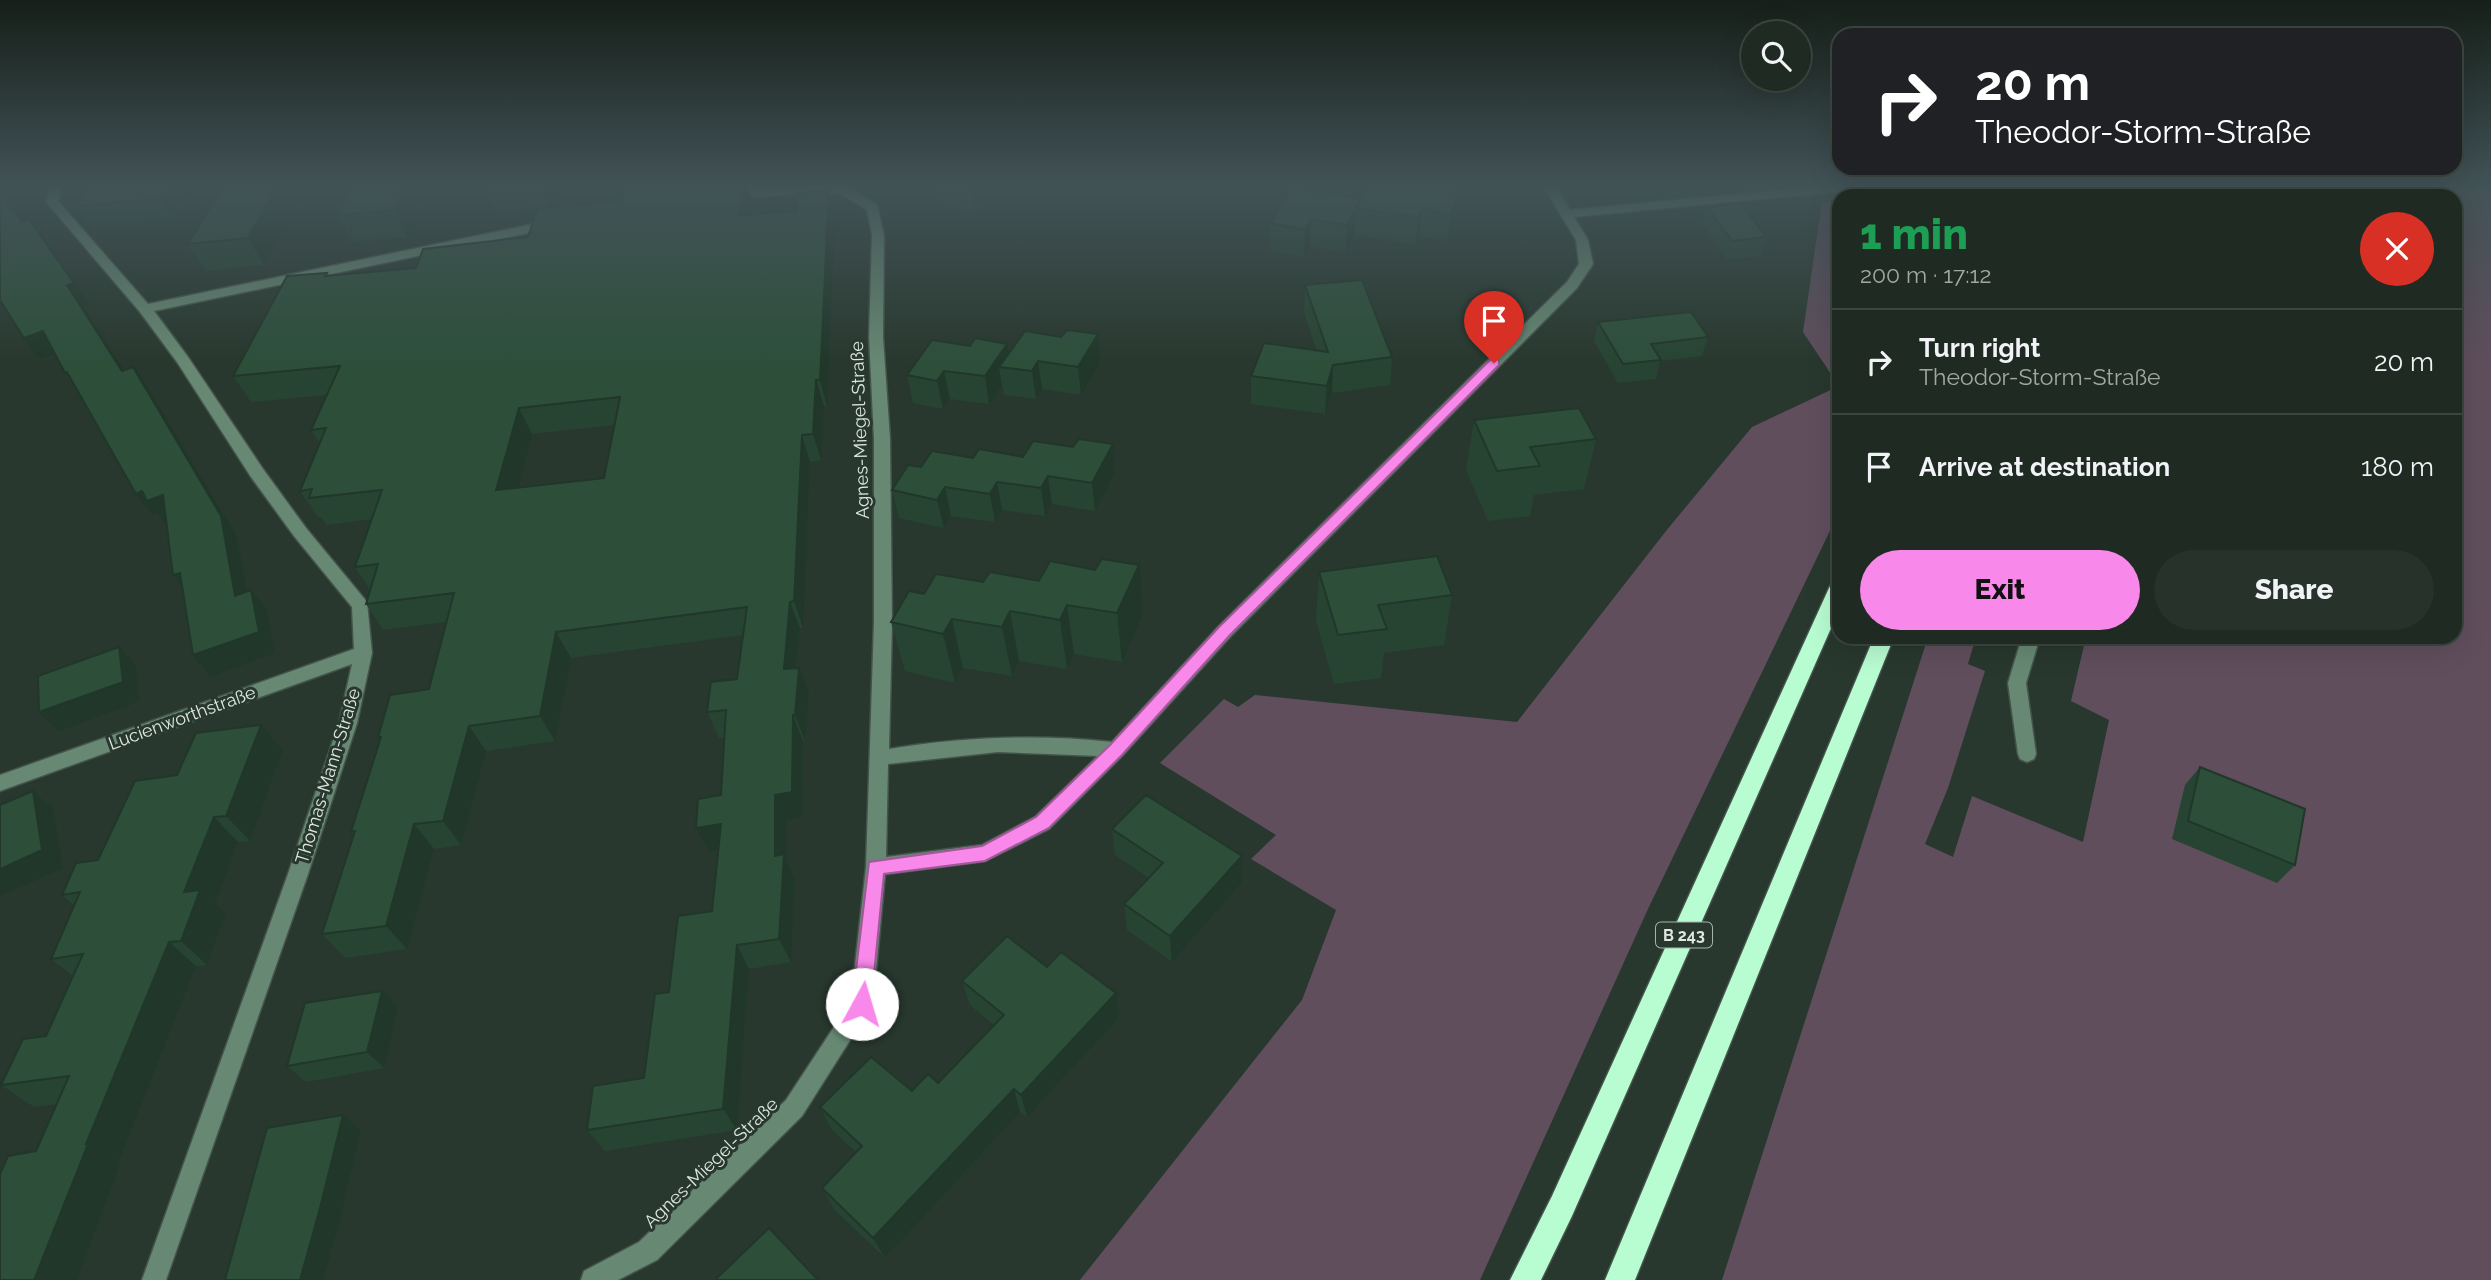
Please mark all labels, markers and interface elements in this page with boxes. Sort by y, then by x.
map controls [1741,21,1811,91]
button: search [1741,21,1811,91]
text: 20 m [1975,54,2090,111]
icon: right [1860,56,1951,147]
text: Theodor-Storm-Straße [1975,113,2311,150]
text: 1 min [1860,210,1968,259]
button: close [2360,212,2434,286]
text: 200 m · 17:12 [1860,261,1991,288]
pin [1464,291,1524,363]
icon: arrive [1475,302,1513,340]
text: Turn right [1919,333,2040,363]
street label: Agnes-Miegel-Straße [846,340,873,519]
icon: right [1860,343,1898,381]
text: 20 m [2374,347,2434,377]
text: Theodor-Storm-Straße [1919,363,2161,390]
icon: arrive [1860,448,1898,486]
text: Arrive at destination [1919,452,2170,482]
text: 180 m [2361,452,2434,482]
button: Exit [1860,550,2140,630]
button: Share [2154,550,2434,630]
street label: Lucienworthstraße [105,681,259,754]
street label: Thomas-Mann-Straße [291,685,364,866]
road number: B 243 [1656,923,1712,948]
position arrow [825,967,899,1041]
street label: Agnes-Miegel-Straße [639,1093,782,1232]

